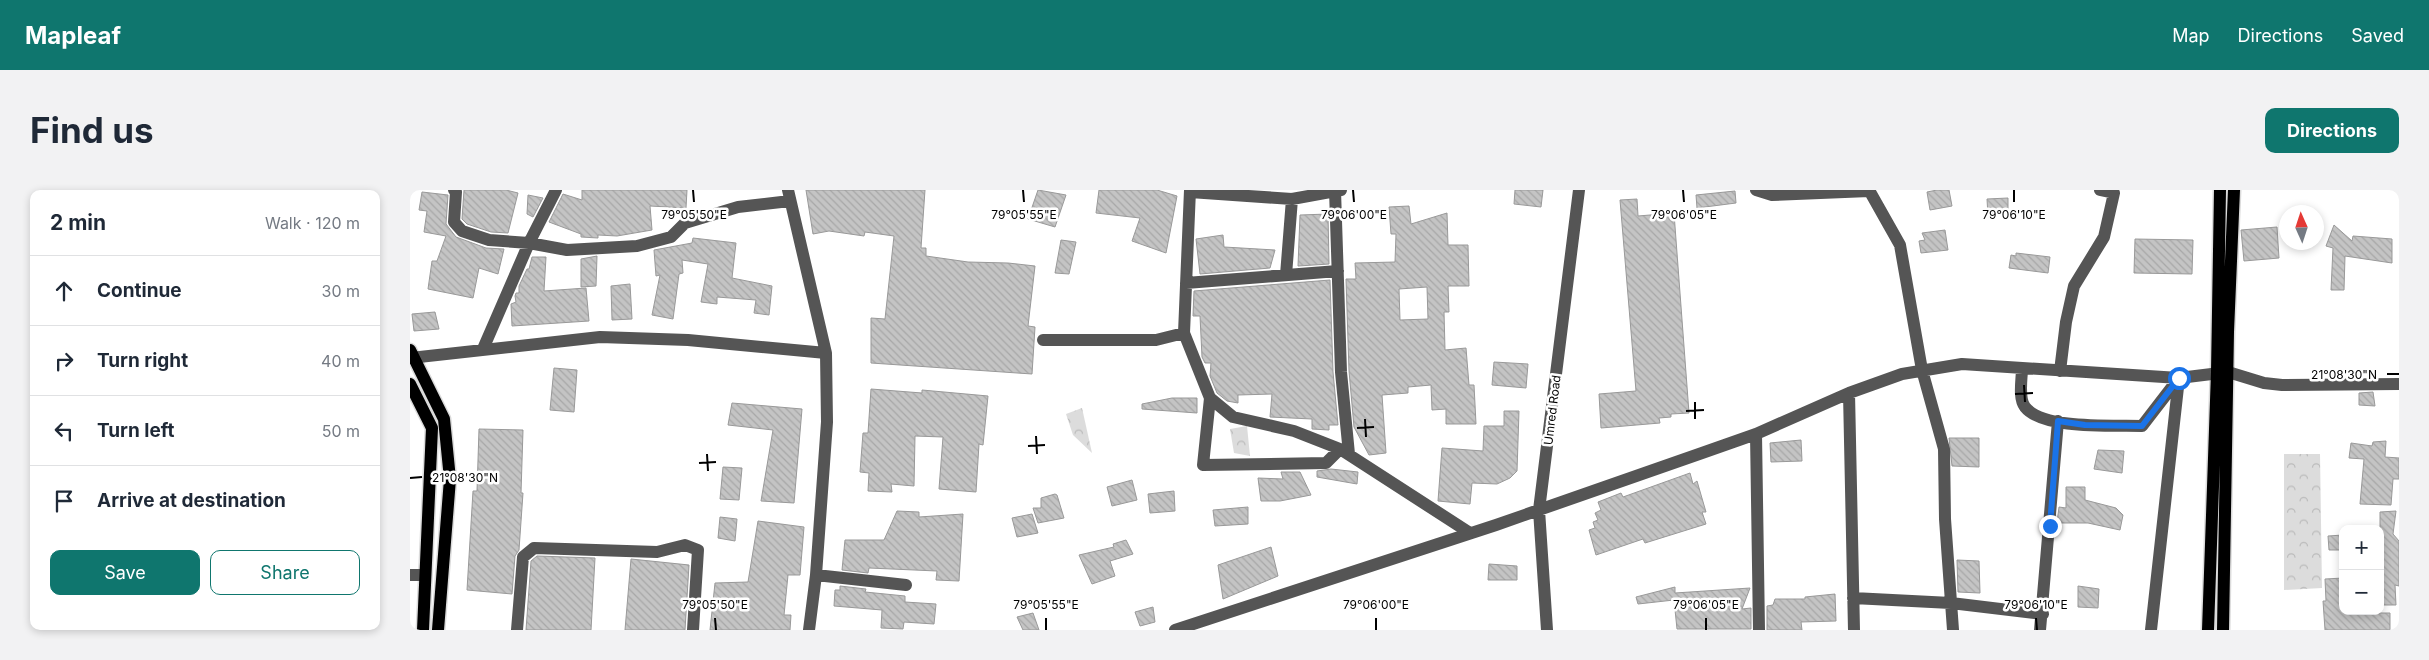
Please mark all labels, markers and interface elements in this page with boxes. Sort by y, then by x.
text: Mapleaf [25,21,121,50]
text: Map [2172,25,2210,46]
text: Directions [2238,25,2323,46]
text: Saved [2351,25,2404,46]
button: Directions [2265,108,2399,153]
text: Find us [30,109,154,151]
north arrow [2279,205,2324,250]
text: 79°05'50"E [661,207,727,222]
text: 79°05'55"E [991,207,1057,222]
text: 79°06'00"E [1321,207,1387,222]
text: 79°06'05"E [1651,207,1717,222]
text: 79°06'10"E [1982,207,2046,222]
text: 2 min [50,210,106,235]
text: Walk · 120 m [265,213,360,233]
icon: ahead [50,277,78,305]
text: Continue [97,279,182,302]
text: 30 m [322,281,360,301]
icon: right [50,347,78,375]
text: Turn right [97,349,188,372]
text: 40 m [321,351,360,371]
route start [2168,367,2191,390]
text: 21°08'30"N [2311,367,2377,382]
street label: Umred Road [1540,374,1564,446]
icon: left [50,417,78,445]
text: Turn left [97,419,175,442]
text: 50 m [322,421,360,441]
text: 21°08'30"N [432,470,498,485]
icon: arrive [50,487,78,515]
text: Arrive at destination [97,489,286,512]
route end [2039,515,2062,538]
map controls [2339,525,2384,615]
button: + [2339,525,2384,570]
button: Save [50,550,200,595]
button: Share [210,550,360,595]
button: − [2339,570,2384,615]
text: 79°05'50"E [682,597,748,612]
text: 79°05'55"E [1013,597,1079,612]
text: 79°06'00"E [1343,597,1409,612]
text: 79°06'05"E [1673,597,1739,612]
text: 79°06'10"E [2004,597,2068,612]

